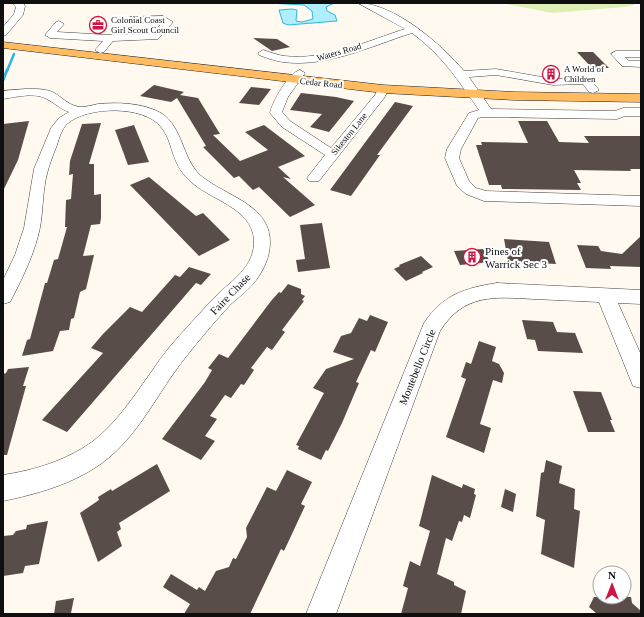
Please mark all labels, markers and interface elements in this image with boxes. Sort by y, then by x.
office icon: Colonial Coast Girl Scout Council [88,15,108,35]
place label: Colonial Coast Girl Scout Council [111,15,179,35]
street label: Waters Road [316,41,363,63]
building icon: A World of Children [541,64,561,84]
place label: A World of Children [564,64,604,84]
street label: Cedar Road [299,76,343,90]
street label: Sikeston Lane [329,111,369,157]
place label: Pines of Warrick Sec 3 [485,245,548,270]
building icon: Pines of Warrick Sec 3 [462,247,482,267]
street label: Faire Chase [208,271,253,317]
street label: Montebello Circle [396,327,438,406]
north arrow [592,565,632,605]
text: N [608,569,616,581]

